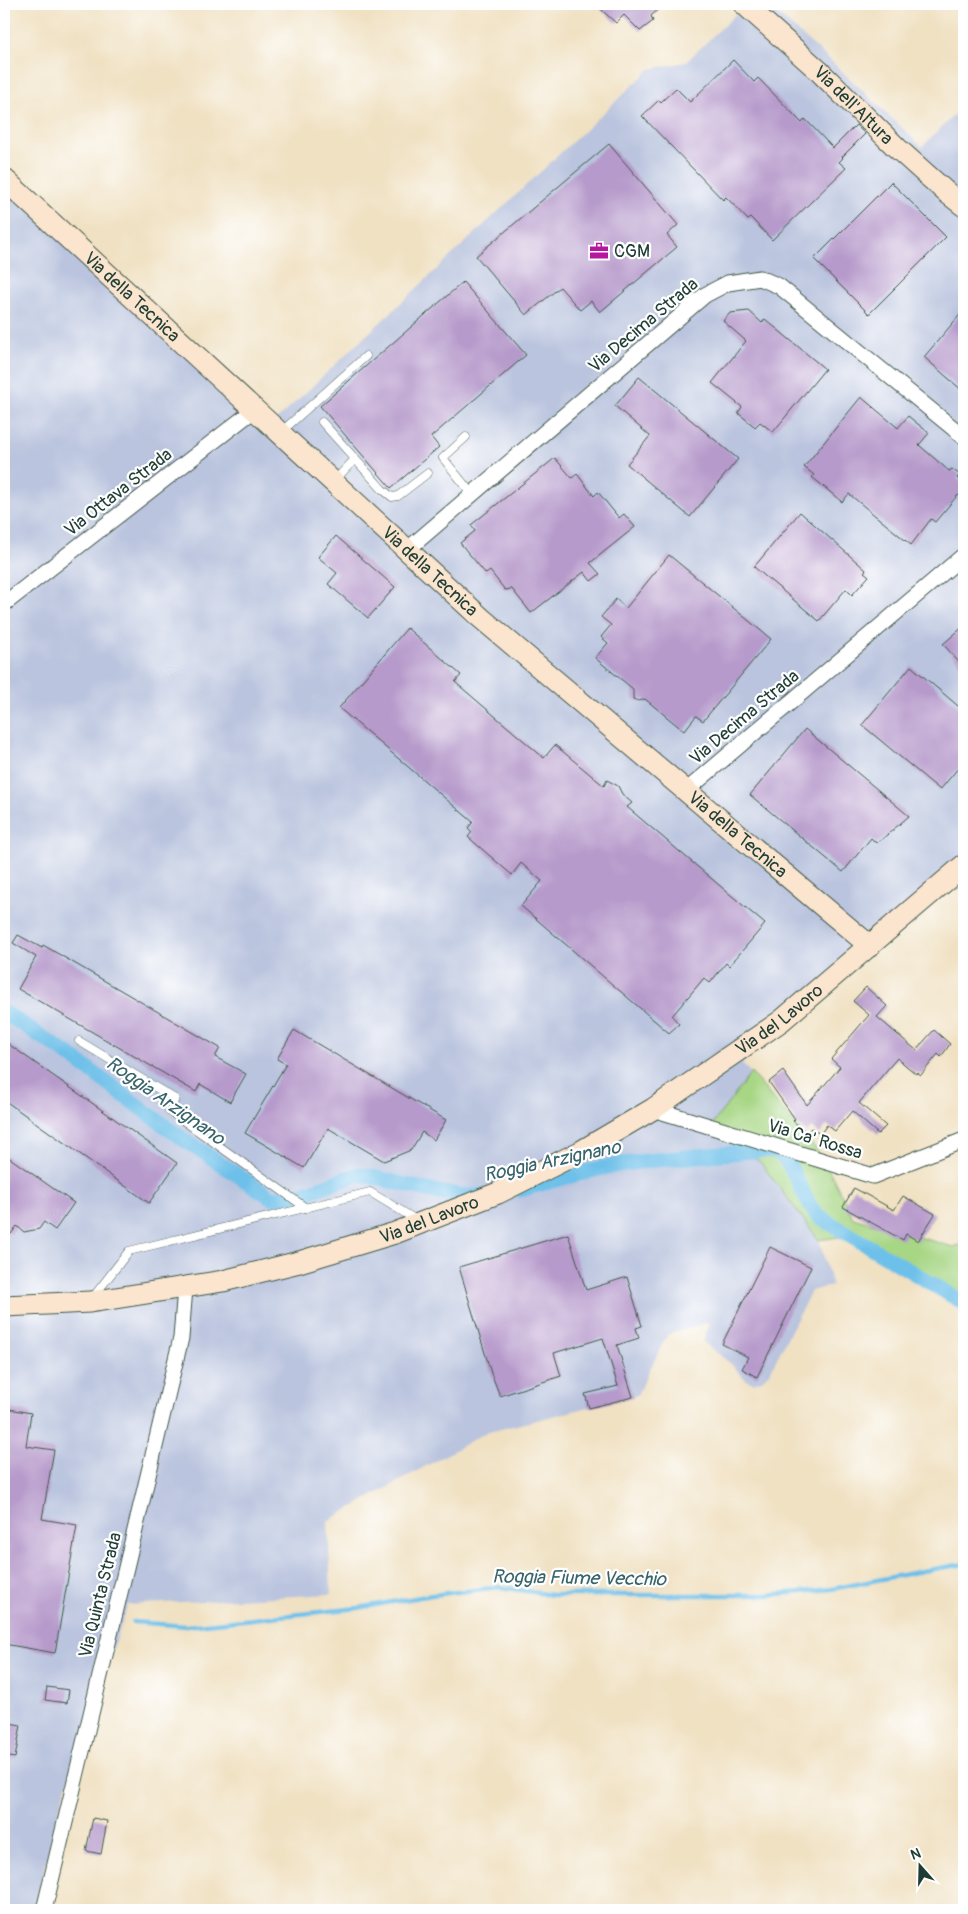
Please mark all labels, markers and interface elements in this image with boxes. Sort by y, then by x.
street label: Via dell'Altura [808,61,898,150]
office icon: CGM [588,240,610,262]
place label: CGM [614,240,650,263]
street label: Via della Tecnica [79,247,185,347]
street label: Via Decima Strada [584,273,703,378]
street label: Via Ottava Strada [60,443,177,542]
street label: Via della Tecnica [377,521,483,622]
street label: Via Decima Strada [685,665,804,770]
street label: Via della Tecnica [683,786,792,883]
street label: Via del Lavoro [731,979,828,1061]
water label: Roggia Arzignano [102,1051,231,1152]
street label: Via Ca' Rossa [765,1114,865,1165]
water label: Roggia Arzignano [482,1134,624,1187]
street label: Via del Lavoro [377,1190,482,1249]
street label: Via Quinta Strada [74,1530,127,1660]
water label: Roggia Fiume Vecchio [492,1564,668,1592]
north arrow [896,1842,946,1892]
text: N [908,1845,923,1864]

